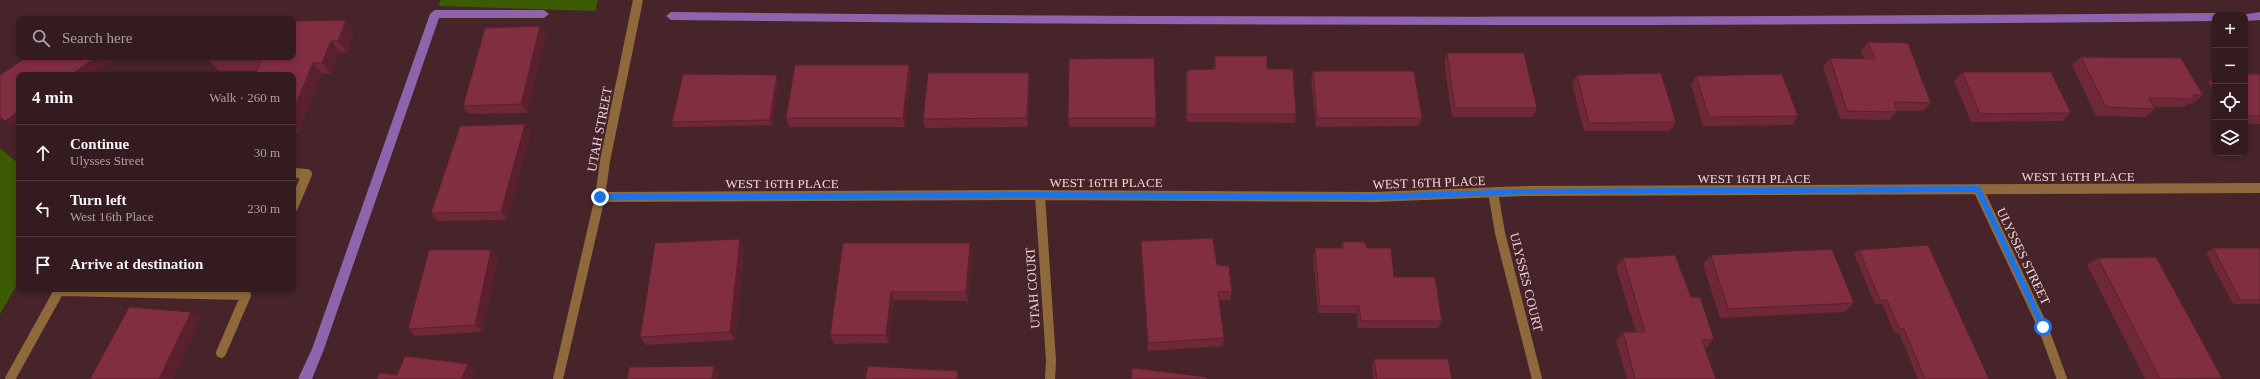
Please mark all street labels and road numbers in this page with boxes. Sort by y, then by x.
street label: UTAH STREET [584,85,615,173]
street label: WEST 16TH PLACE [2021,169,2135,184]
street label: WEST 16TH PLACE [1697,171,1811,186]
street label: WEST 16TH PLACE [1372,173,1486,192]
street label: WEST 16TH PLACE [1049,175,1163,190]
street label: WEST 16TH PLACE [725,176,839,191]
street label: ULYSSES STREET [1994,205,2054,307]
street label: ULYSSES COURT [1507,231,1546,333]
street label: UTAH COURT [1022,247,1043,329]

